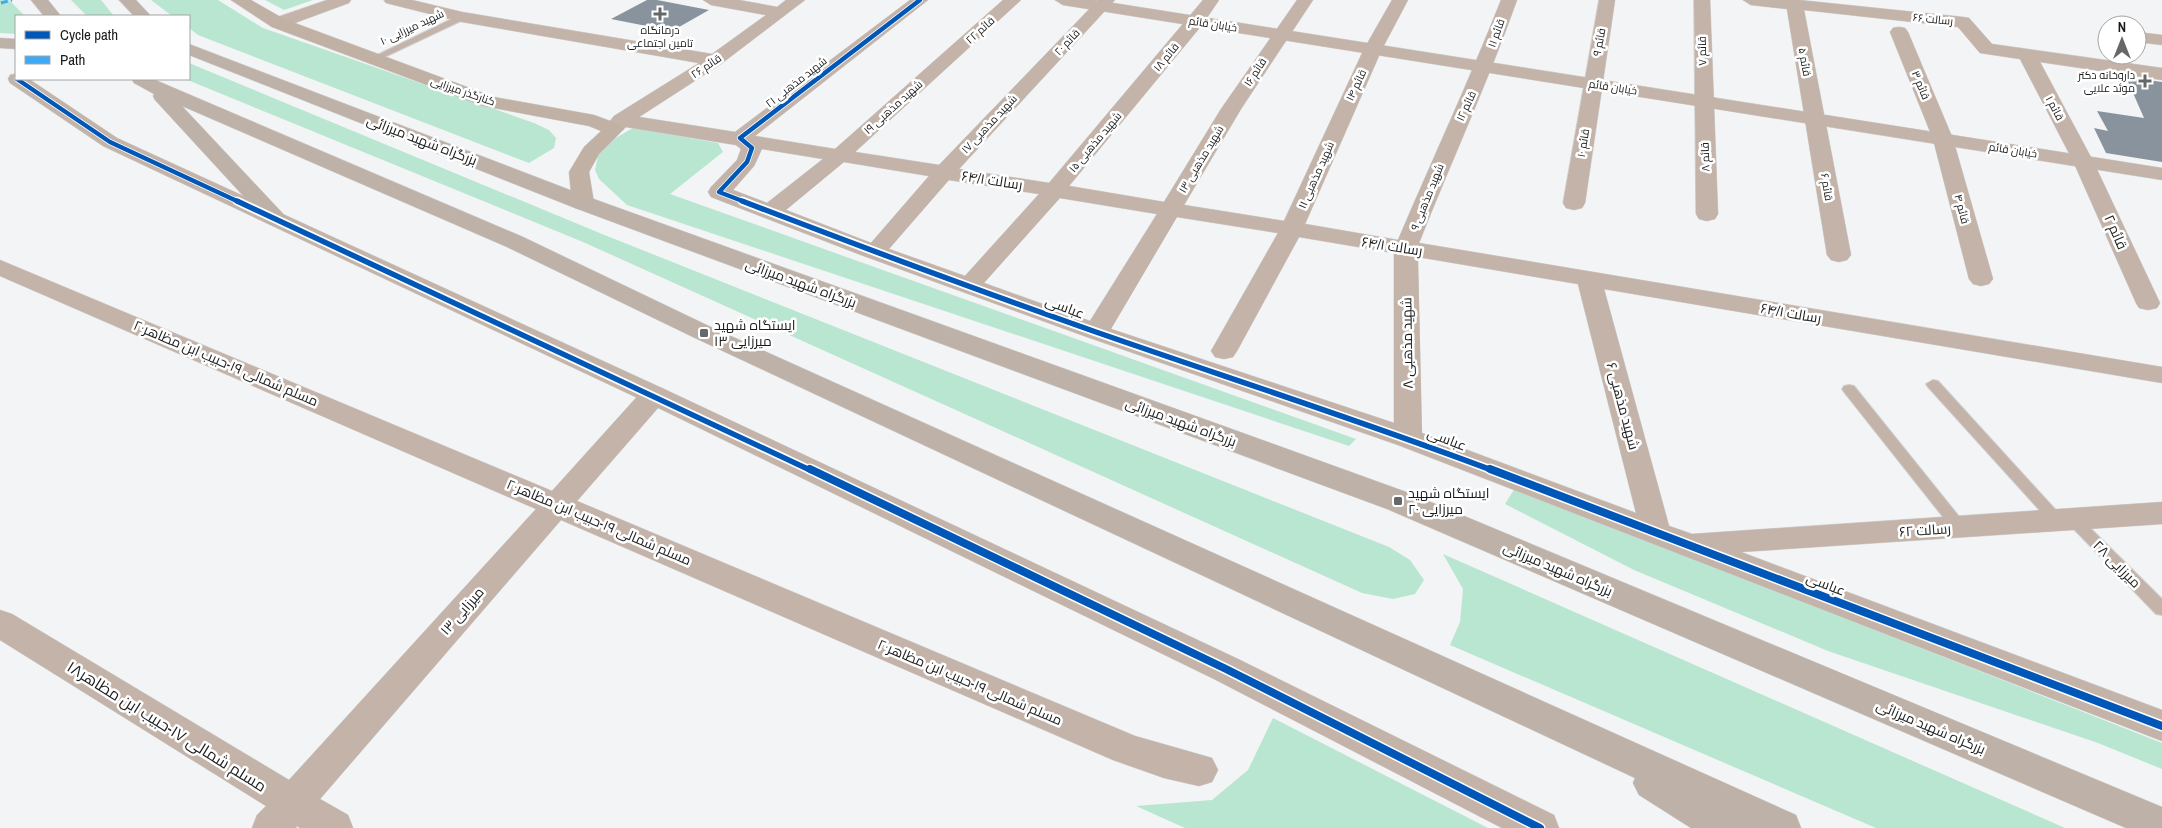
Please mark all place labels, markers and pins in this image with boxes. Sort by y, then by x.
marker: درمانگاه تامین اجتماعی [653,7,667,21]
place label: درمانگاه تامین اجتماعی [627,23,693,50]
place label: داروخانه دکتر موئد علایی [2077,68,2135,95]
marker: داروخانه دکتر موئد علایی [2139,75,2151,87]
place label: ایستگاه شهید میرزایی ۱۳ [714,316,796,350]
marker: ایستگاه شهید میرزایی ۱۳ [698,327,710,339]
place label: ایستگاه شهید میرزایی ۲۰ [1408,484,1490,518]
marker: ایستگاه شهید میرزایی ۲۰ [1392,495,1404,507]

